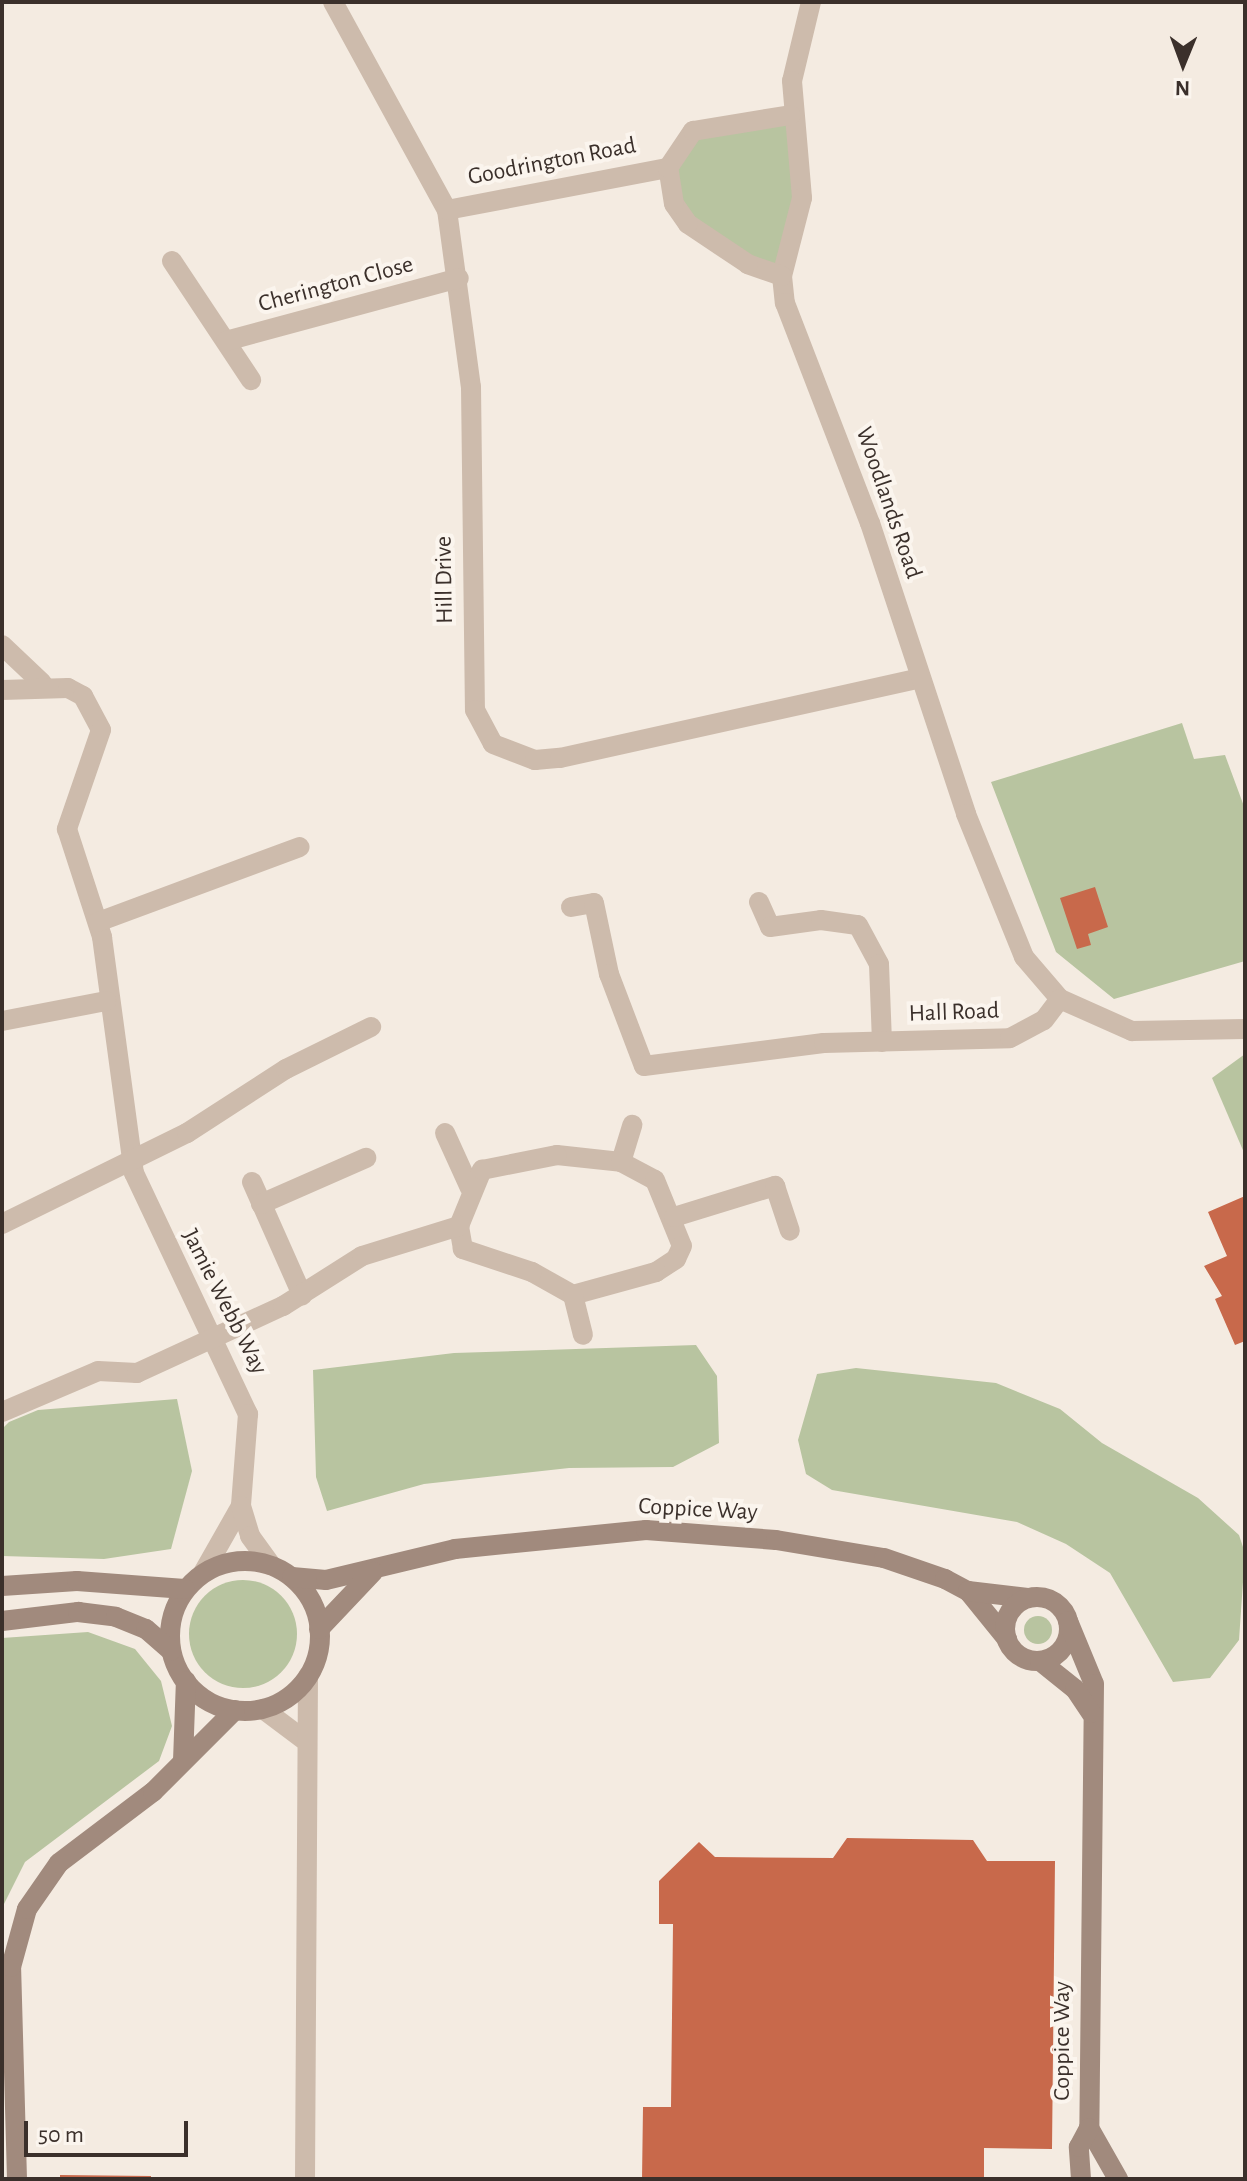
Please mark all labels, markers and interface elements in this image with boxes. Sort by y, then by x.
north arrow [1143,24,1223,104]
text: N [1175,77,1190,99]
street label: Goodrington Road [466,132,638,192]
street label: Cherington Close [255,251,417,319]
street label: Woodlands Road [849,423,927,583]
street label: Hill Drive [430,536,460,624]
street label: Hall Road [908,997,1000,1029]
street label: Jamie Webb Way [175,1225,273,1379]
street label: Coppice Way [638,1492,758,1528]
street label: Coppice Way [1049,1981,1077,2101]
scale bar [28,2105,192,2155]
text: 50 m [38,2123,84,2147]

